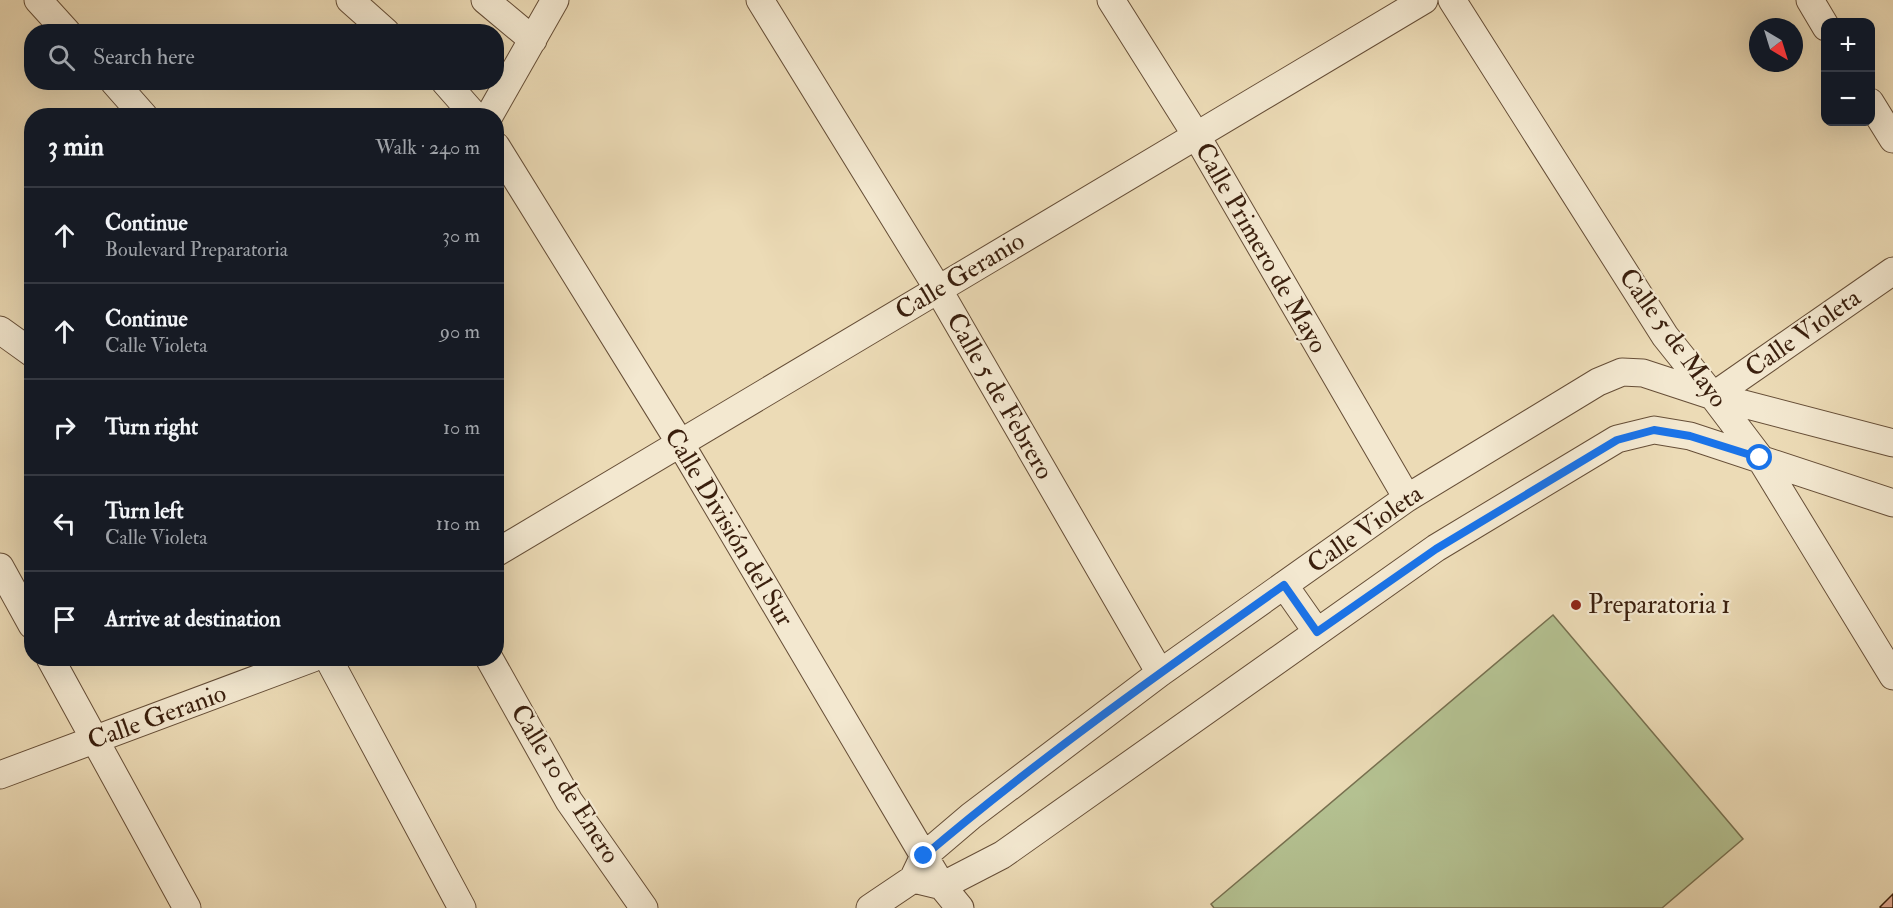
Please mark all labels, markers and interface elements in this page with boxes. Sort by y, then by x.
north arrow [1749,18,1803,72]
map controls [1821,18,1875,126]
button: + [1821,18,1875,72]
search box [24,24,504,90]
icon: search [45,41,78,74]
text: Search here [93,43,195,71]
button: − [1821,72,1875,126]
text: 3 min [48,131,104,163]
text: Walk · 240 m [375,135,480,160]
street label: Calle Primero de Mayo [1188,137,1334,359]
text: Continue [105,209,188,237]
icon: ahead [48,219,81,252]
text: 30 m [442,223,480,248]
street label: Calle Geranio [890,225,1030,327]
text: Boulevard Preparatoria [105,237,288,262]
street label: Calle 5 de Mayo [1612,262,1734,414]
street label: Calle Violeta [1739,282,1867,384]
text: Continue [105,305,188,333]
street label: Calle 5 de Febrero [939,307,1061,485]
icon: ahead [48,315,81,348]
text: 90 m [440,319,480,344]
text: Calle Violeta [105,333,207,358]
icon: right [48,411,81,444]
text: Turn right [105,413,198,441]
text: 10 m [443,415,480,440]
street label: Calle División del Sur [657,422,801,632]
route start [1746,444,1772,470]
street label: Calle Violeta [1301,478,1429,580]
text: Turn left [105,497,184,525]
icon: left [48,507,81,540]
text: 110 m [436,511,480,536]
text: Calle Violeta [105,525,207,550]
place label: Preparatoria 1 [1588,589,1731,622]
marker: Preparatoria 1 [1569,598,1583,612]
icon: arrive [48,603,81,636]
text: Arrive at destination [105,605,281,633]
street label: Calle Geranio [83,677,231,757]
street label: Calle 10 de Enero [503,699,627,869]
route end [910,842,936,868]

